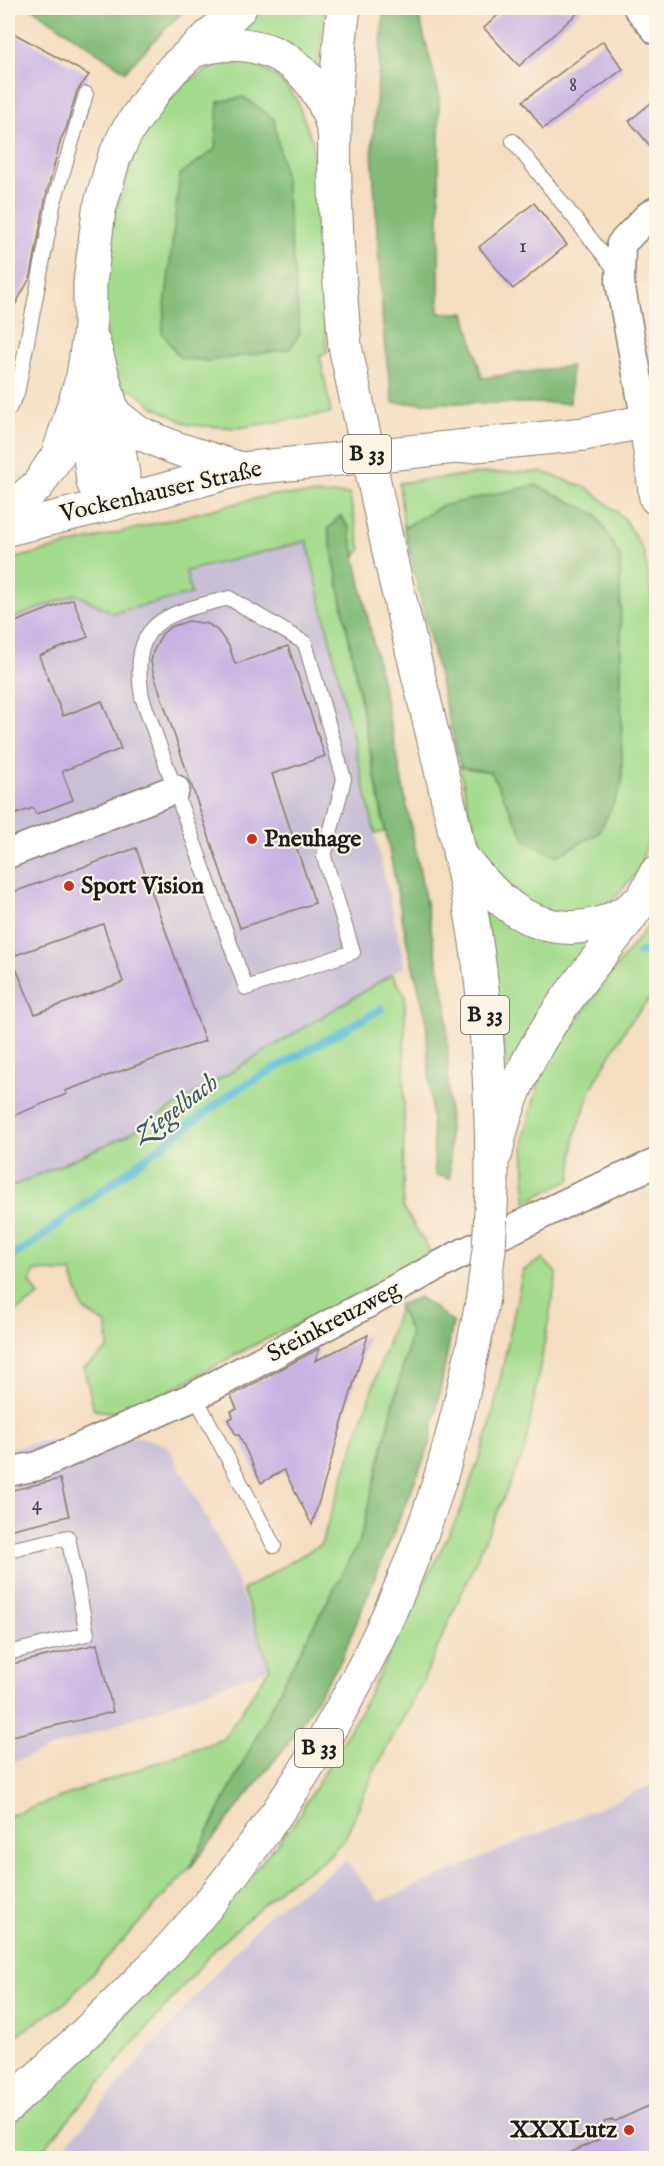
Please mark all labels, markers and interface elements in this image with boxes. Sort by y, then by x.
house number: 8 [569,72,577,99]
house number: 1 [519,233,527,260]
road number: B 33 [343,435,391,473]
street label: Vockenhauser Straße [56,454,265,531]
place label: Pneuhage [264,824,361,855]
marker: Pneuhage [245,832,259,846]
place label: Sport Vision [81,871,204,902]
marker: Sport Vision [62,879,76,893]
road number: B 33 [461,996,509,1034]
water label: Ziegelbach [125,1066,226,1154]
street label: Steinkreuzweg [262,1273,407,1370]
house number: 4 [32,1491,43,1518]
road number: B 33 [295,1729,343,1767]
place label: XXXLutz [509,2115,617,2146]
marker: XXXLutz [622,2123,636,2137]

